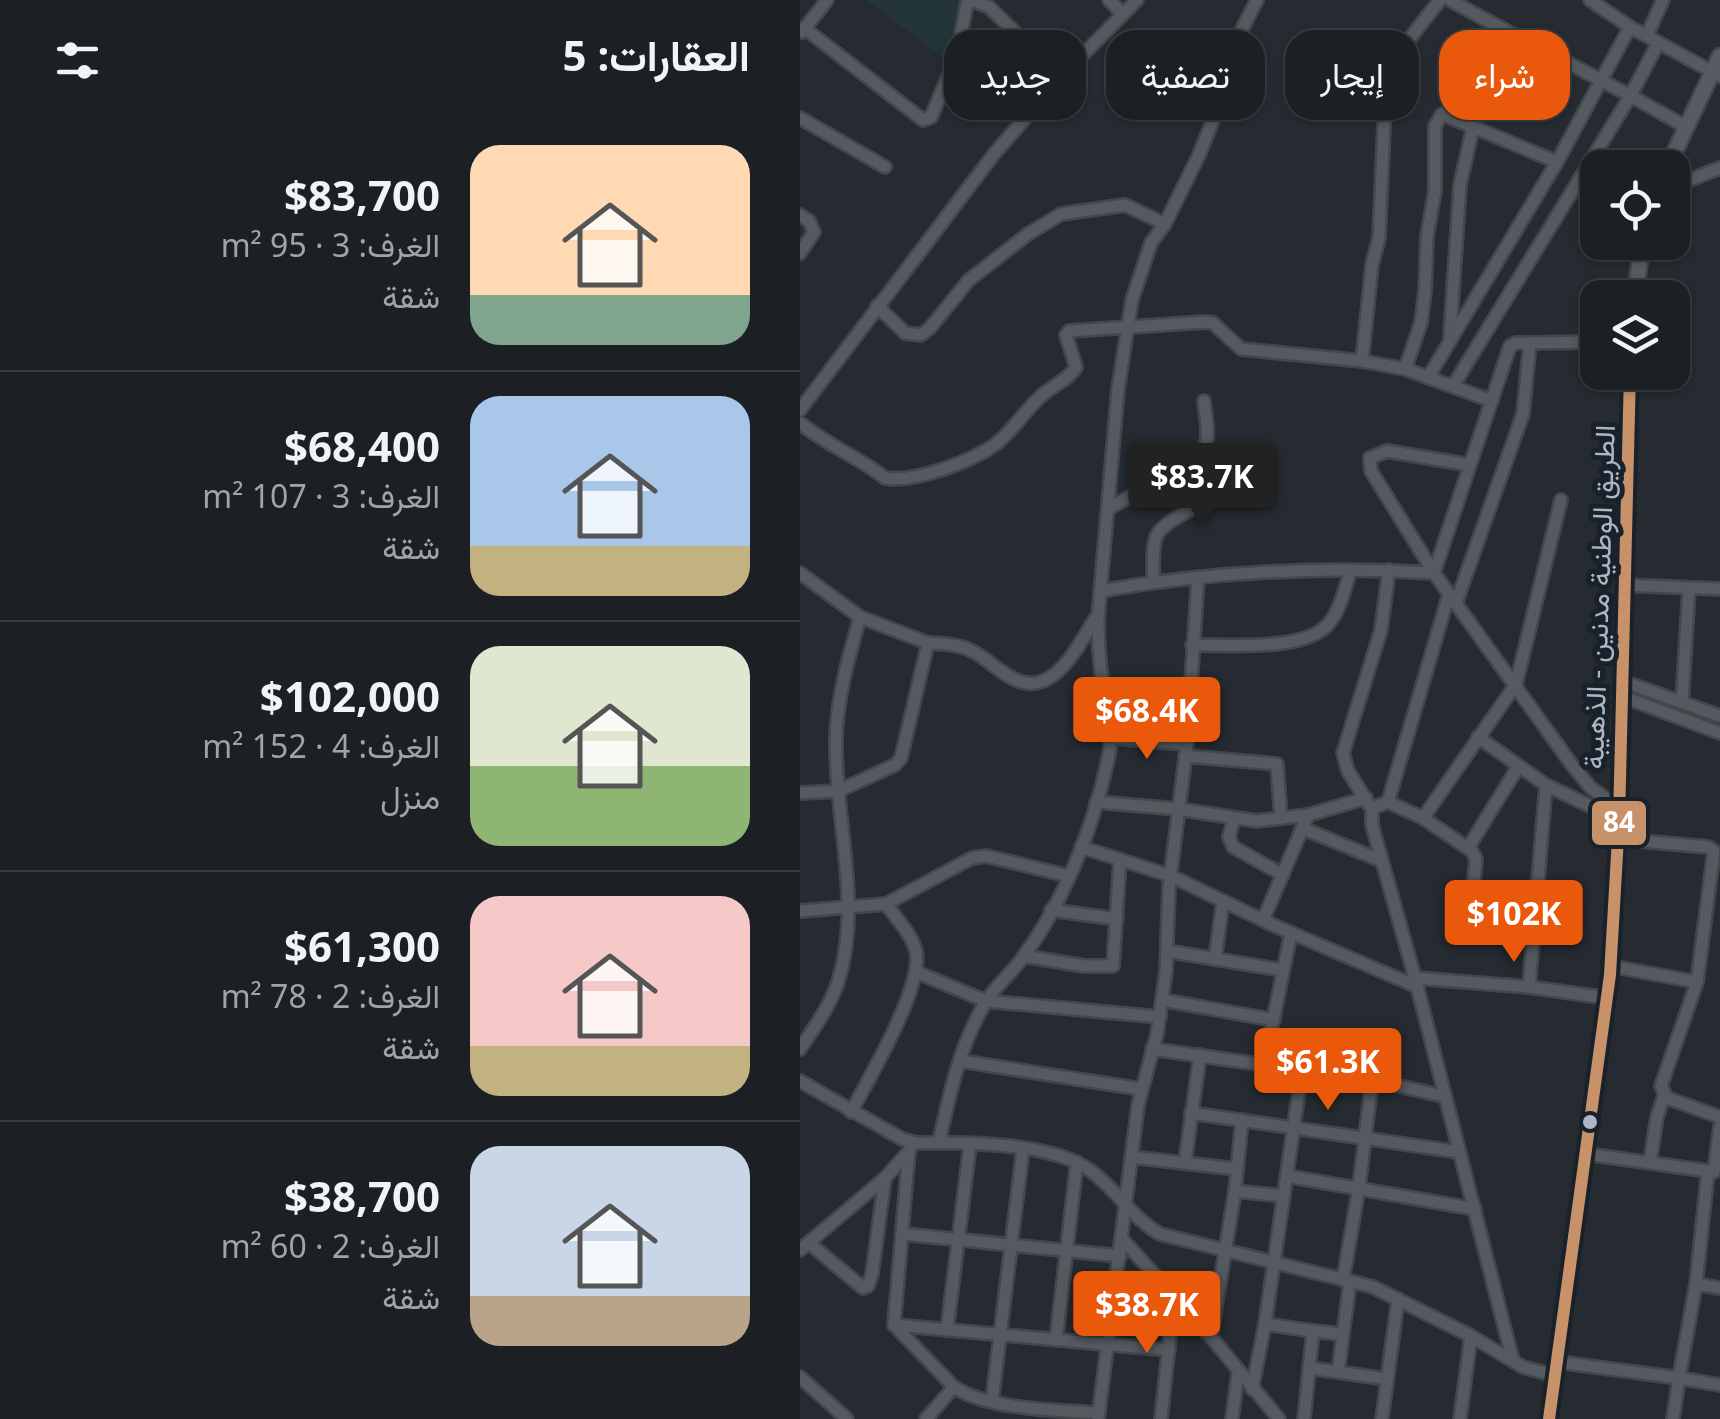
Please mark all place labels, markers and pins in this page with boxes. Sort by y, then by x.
pin: $83.7K [1121,443,1283,528]
pin: $68.4K [1066,677,1228,762]
pin: $102K [1444,880,1584,965]
pin: $61.3K [1247,1028,1409,1113]
unlabelled marker [1580,1112,1600,1132]
pin: $38.7K [1066,1271,1228,1356]

